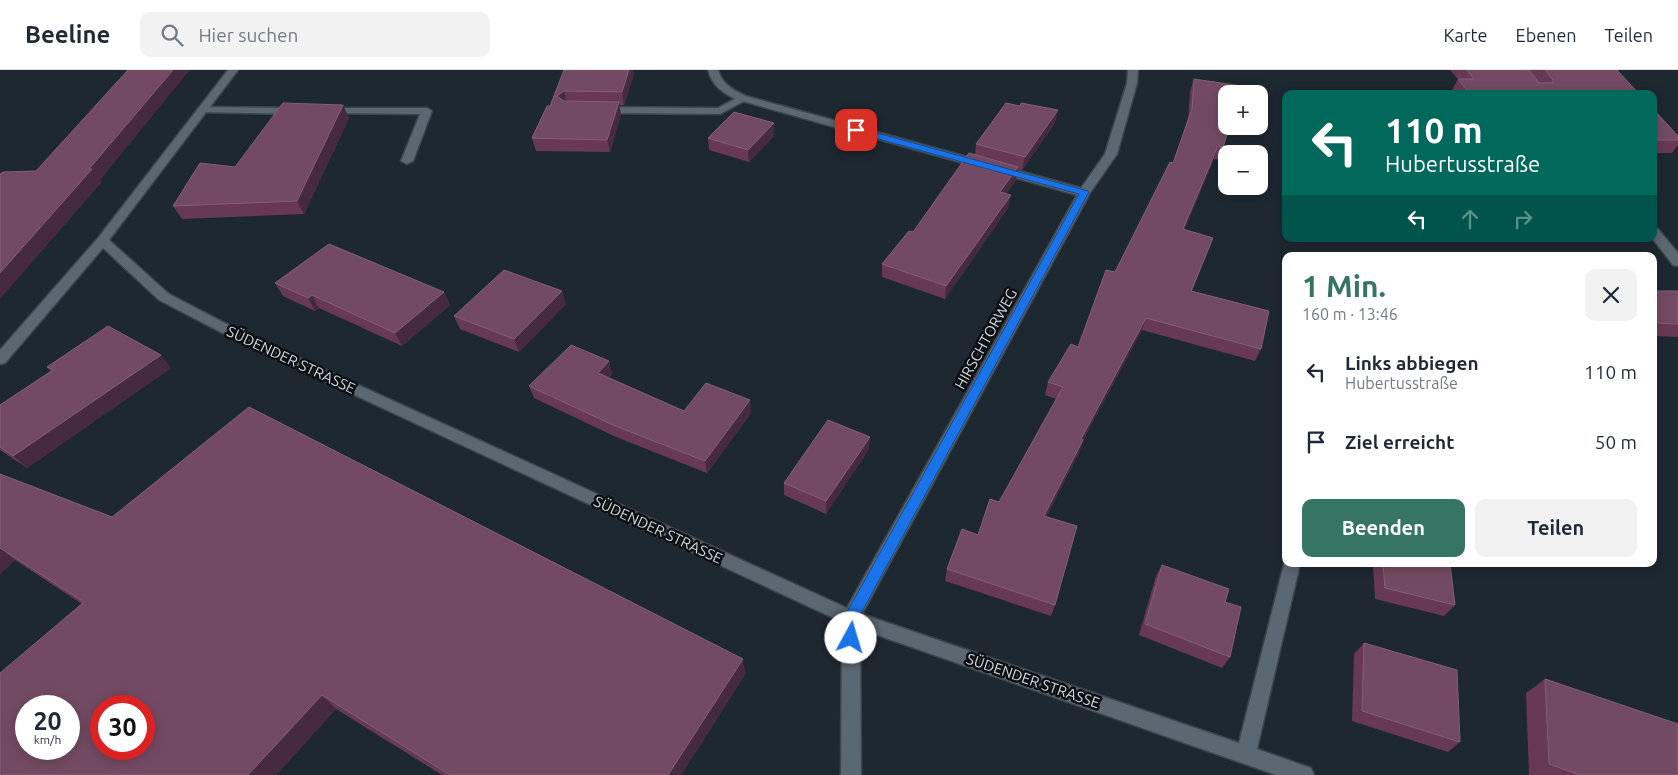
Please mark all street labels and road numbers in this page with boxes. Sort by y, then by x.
street label: HIRSCHTORWEG [951,286,1020,392]
street label: SÜDENDER STRASSE [224,322,358,397]
street label: SÜDENDER STRASSE [591,492,725,567]
street label: SÜDENDER STRASSE [964,650,1102,711]

